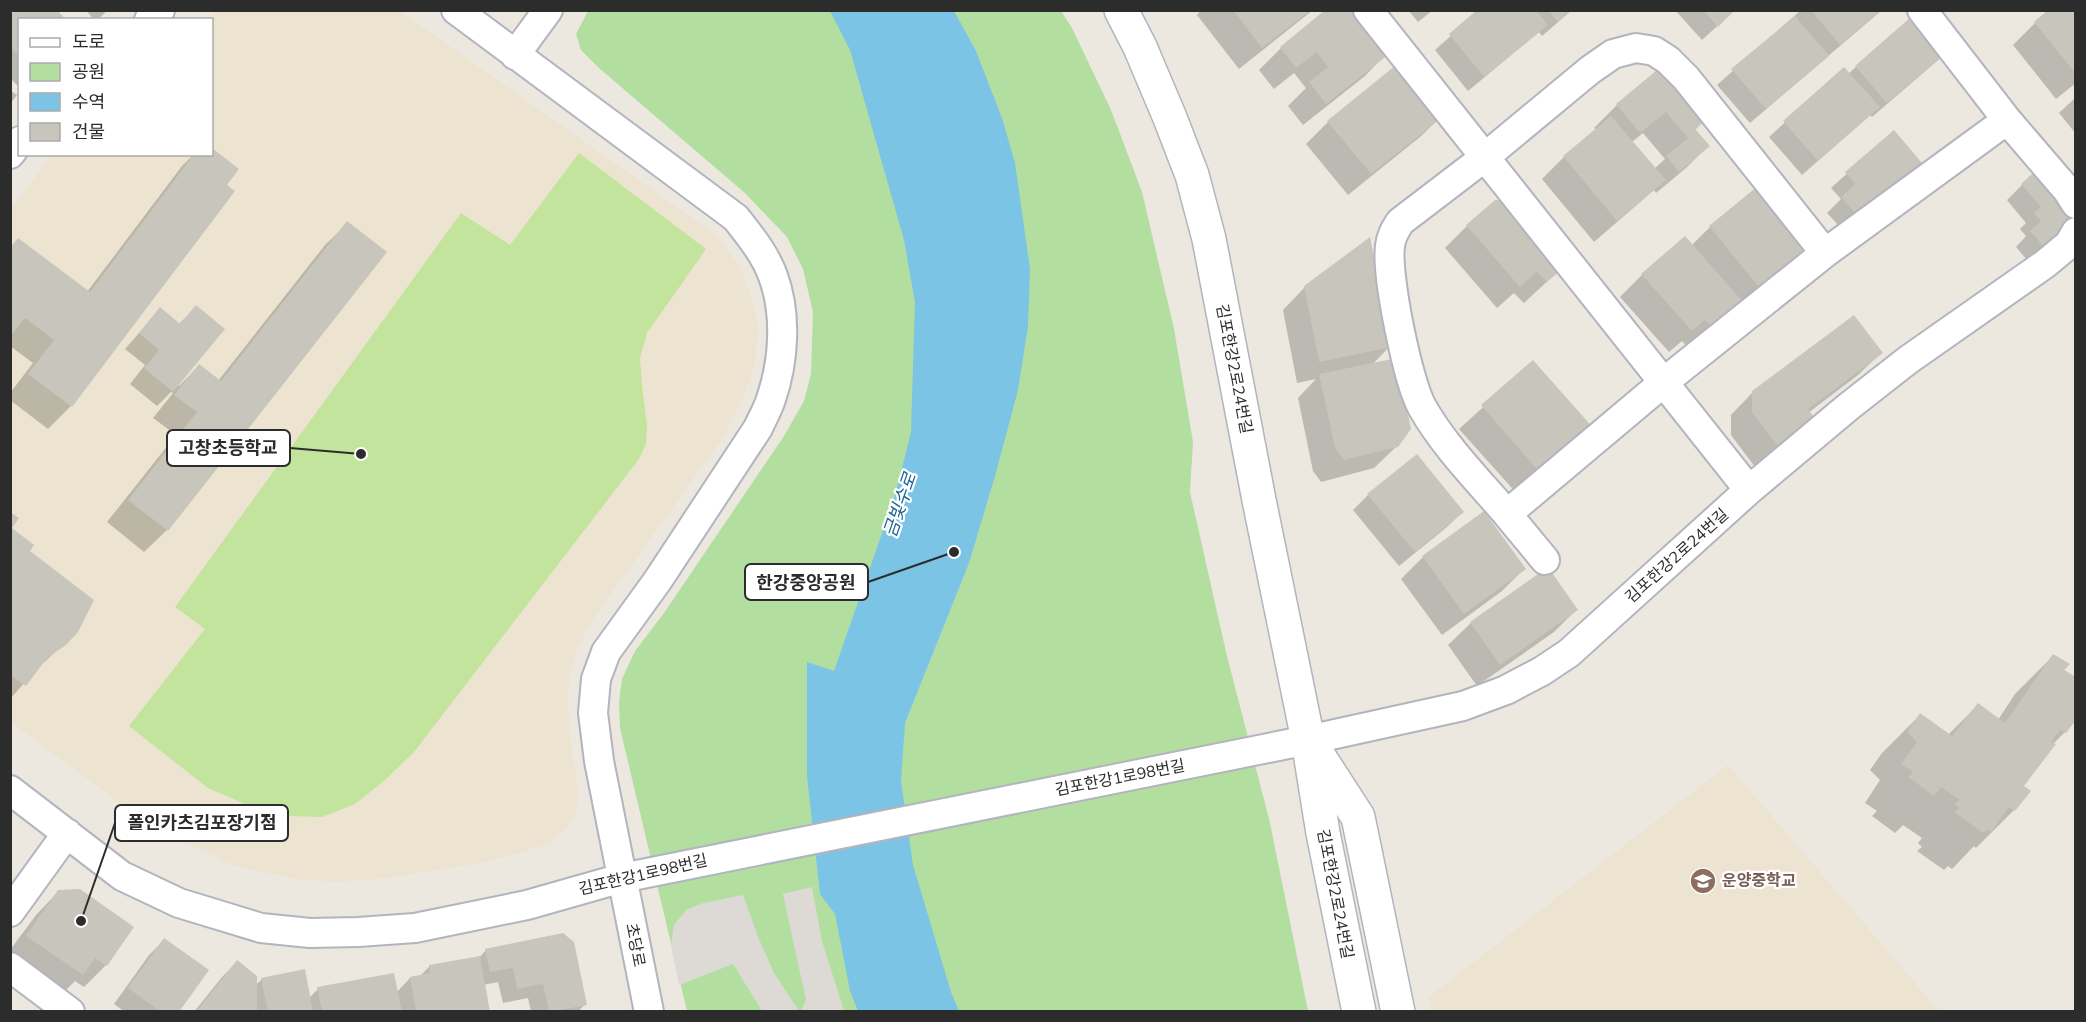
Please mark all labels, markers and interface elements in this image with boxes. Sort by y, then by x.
legend [18,18,213,156]
text: 도로 [72,30,105,54]
text: 공원 [72,60,105,84]
text: 수역 [72,90,105,114]
text: 건물 [72,120,105,144]
street label: 김포한강2로24번길 [1211,302,1257,436]
callout: 고창초등학교 [167,430,290,466]
text: 고창초등학교 [178,436,278,460]
water label: 금빛수로 [878,468,923,540]
street label: 김포한강2로24번길 [1621,504,1733,608]
callout: 한강중앙공원 [745,564,868,600]
text: 한강중앙공원 [756,571,856,595]
street label: 김포한강1로98번길 [1053,755,1187,801]
callout: 폴인카츠김포장기점 [115,805,288,841]
text: 폴인카츠김포장기점 [127,811,277,835]
street label: 김포한강2로24번길 [1312,827,1358,961]
street label: 김포한강1로98번길 [576,849,710,901]
school or university icon: 운양중학교 [1688,866,1718,896]
place label: 운양중학교 [1722,870,1796,892]
street label: 초당로 [620,921,650,969]

